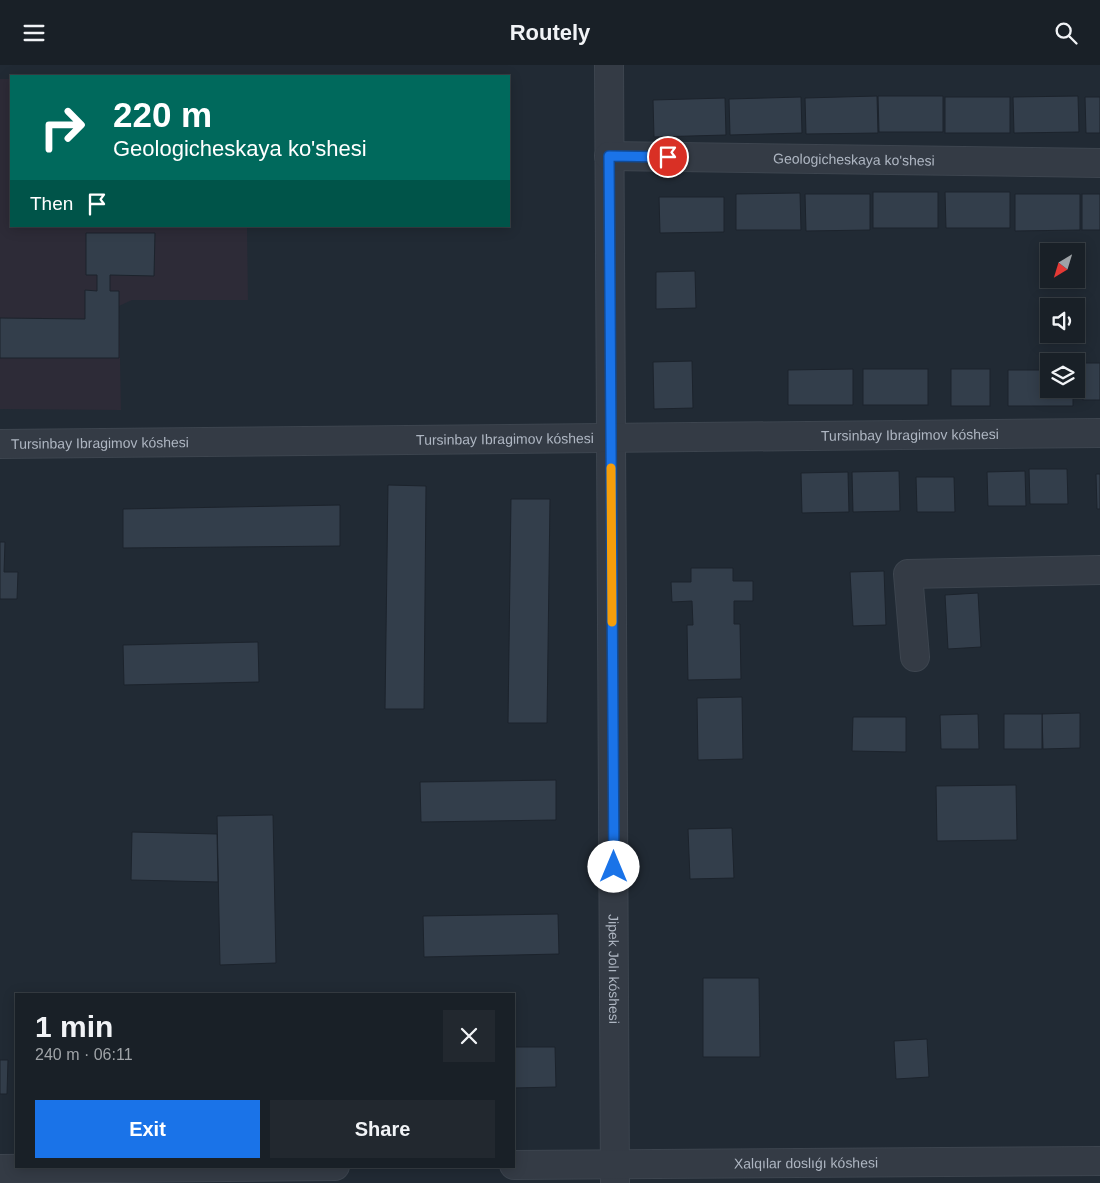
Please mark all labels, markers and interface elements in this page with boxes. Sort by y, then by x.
icon: menu [20,19,48,47]
icon: search [1052,19,1080,47]
text: Routely [510,20,590,45]
icon: right [30,95,95,160]
text: 220 m [113,95,212,134]
text: Geologicheskaya ko'shesi [113,136,367,161]
pin [647,136,689,178]
icon: arrive [654,143,682,171]
street label: Geologicheskaya ko'shesi [773,150,935,169]
icon: arrive [83,190,111,218]
text: Then [30,193,73,214]
north arrow [1040,243,1085,287]
map controls [1040,243,1085,398]
button: sound [1040,298,1085,343]
button: layers [1040,353,1085,398]
street label: Tursinbay Ibragimov kóshesi [821,426,999,444]
street label: Tursinbay Ibragimov kóshesi [416,430,594,448]
street label: Tursinbay Ibragimov kóshesi [11,434,189,452]
position arrow [587,840,639,892]
street label: Jipek Jolı kóshesi [606,914,622,1024]
text: 1 min [35,1010,113,1043]
button: close [443,1010,495,1062]
text: 240 m · 06:11 [35,1046,133,1063]
button: Exit [35,1100,260,1158]
button: Share [270,1100,495,1158]
street label: Xalqılar doslıǵı kóshesi [734,1155,878,1171]

